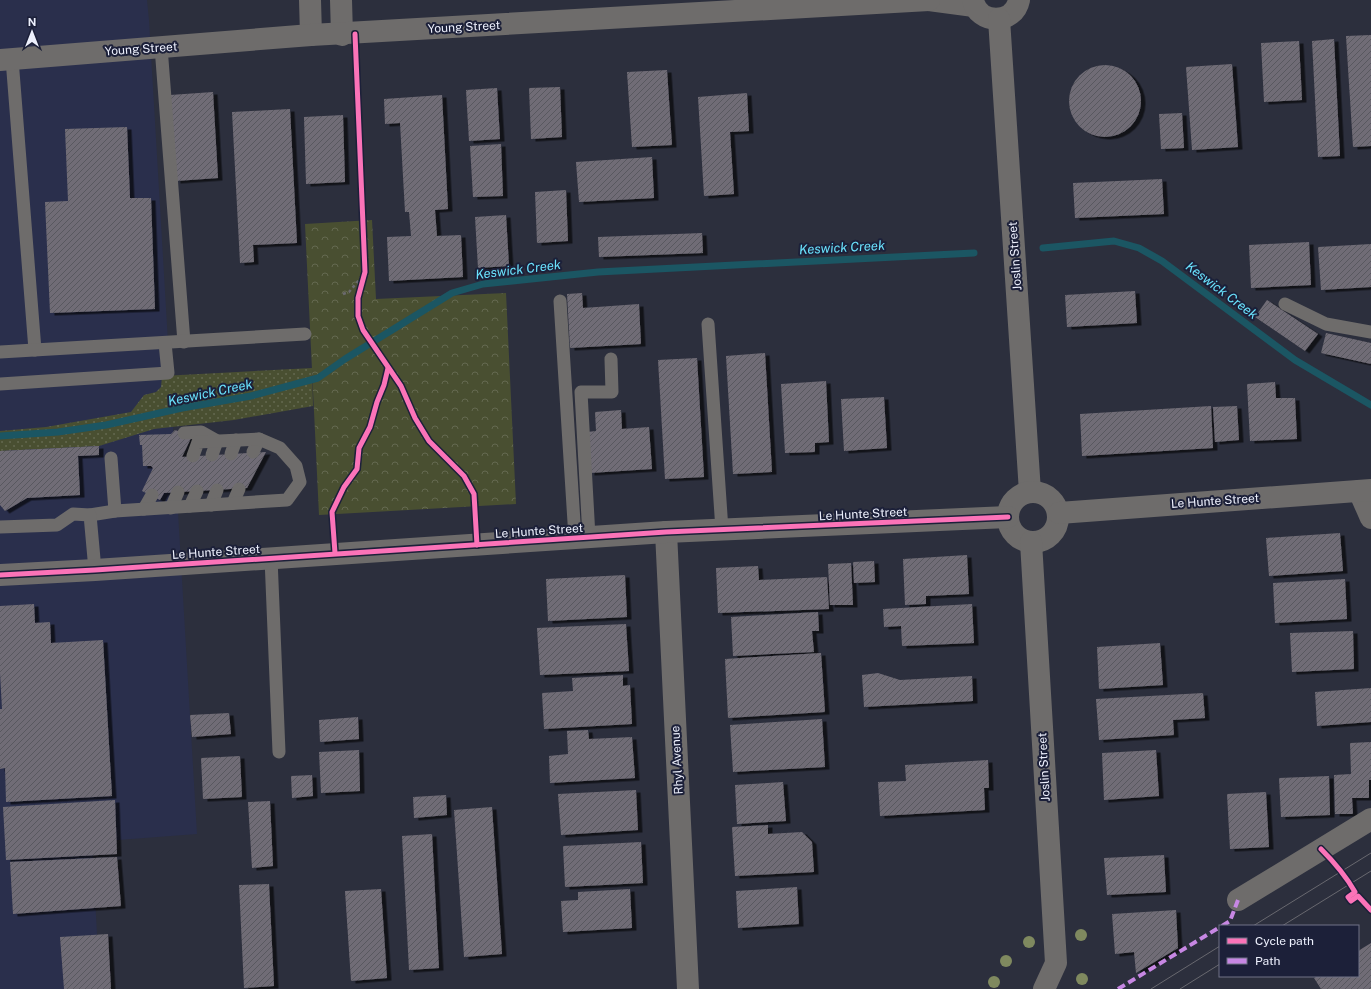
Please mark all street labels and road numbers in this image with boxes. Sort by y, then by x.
street label: Young Street [427,18,501,36]
street label: Young Street [104,39,178,59]
street label: Joslin Street [1006,221,1024,291]
street label: Le Hunte Street [1170,491,1260,511]
street label: Le Hunte Street [818,505,908,523]
street label: Le Hunte Street [494,521,584,541]
street label: Le Hunte Street [171,542,261,562]
street label: Rhyl Avenue [668,725,686,795]
street label: Joslin Street [1035,732,1053,802]

